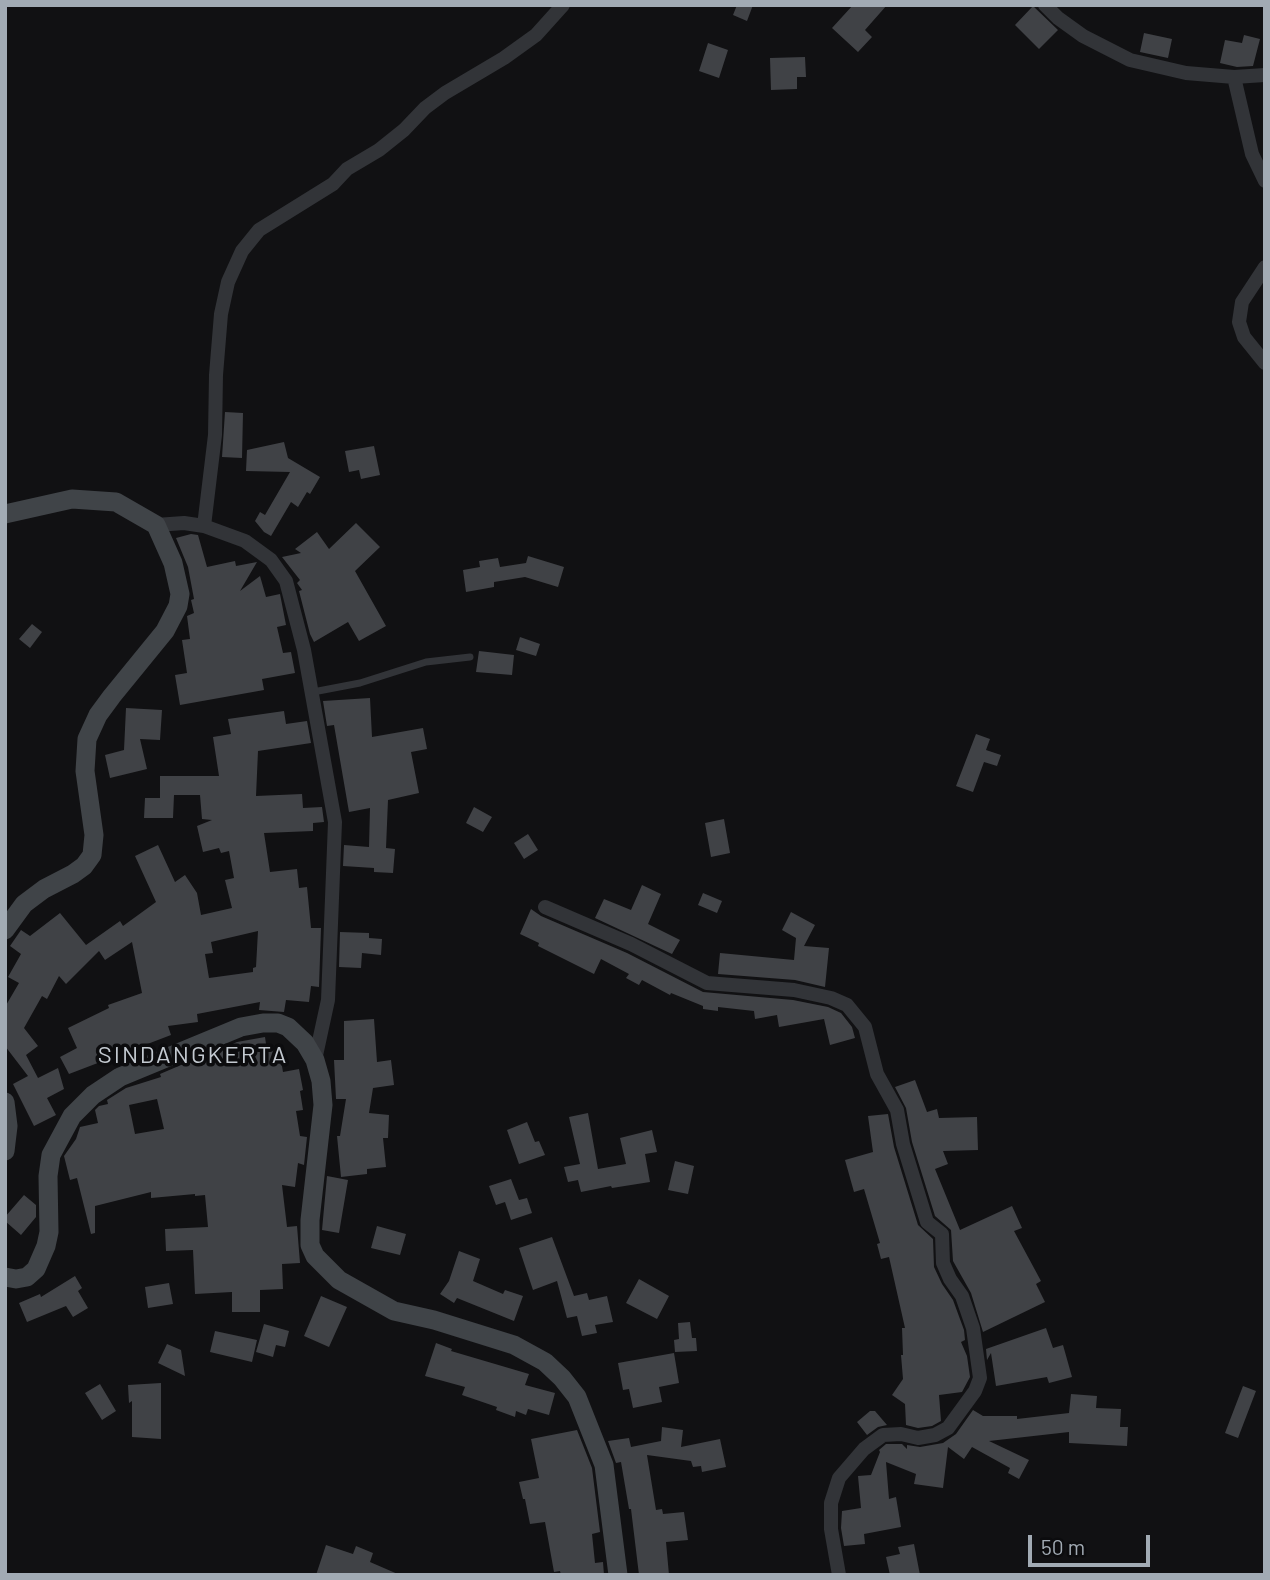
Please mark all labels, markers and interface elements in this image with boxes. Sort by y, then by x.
district label: SINDANGKERTA [99,1041,287,1069]
scale bar [1032,1520,1154,1564]
text: 50 m [1041,1534,1085,1559]

